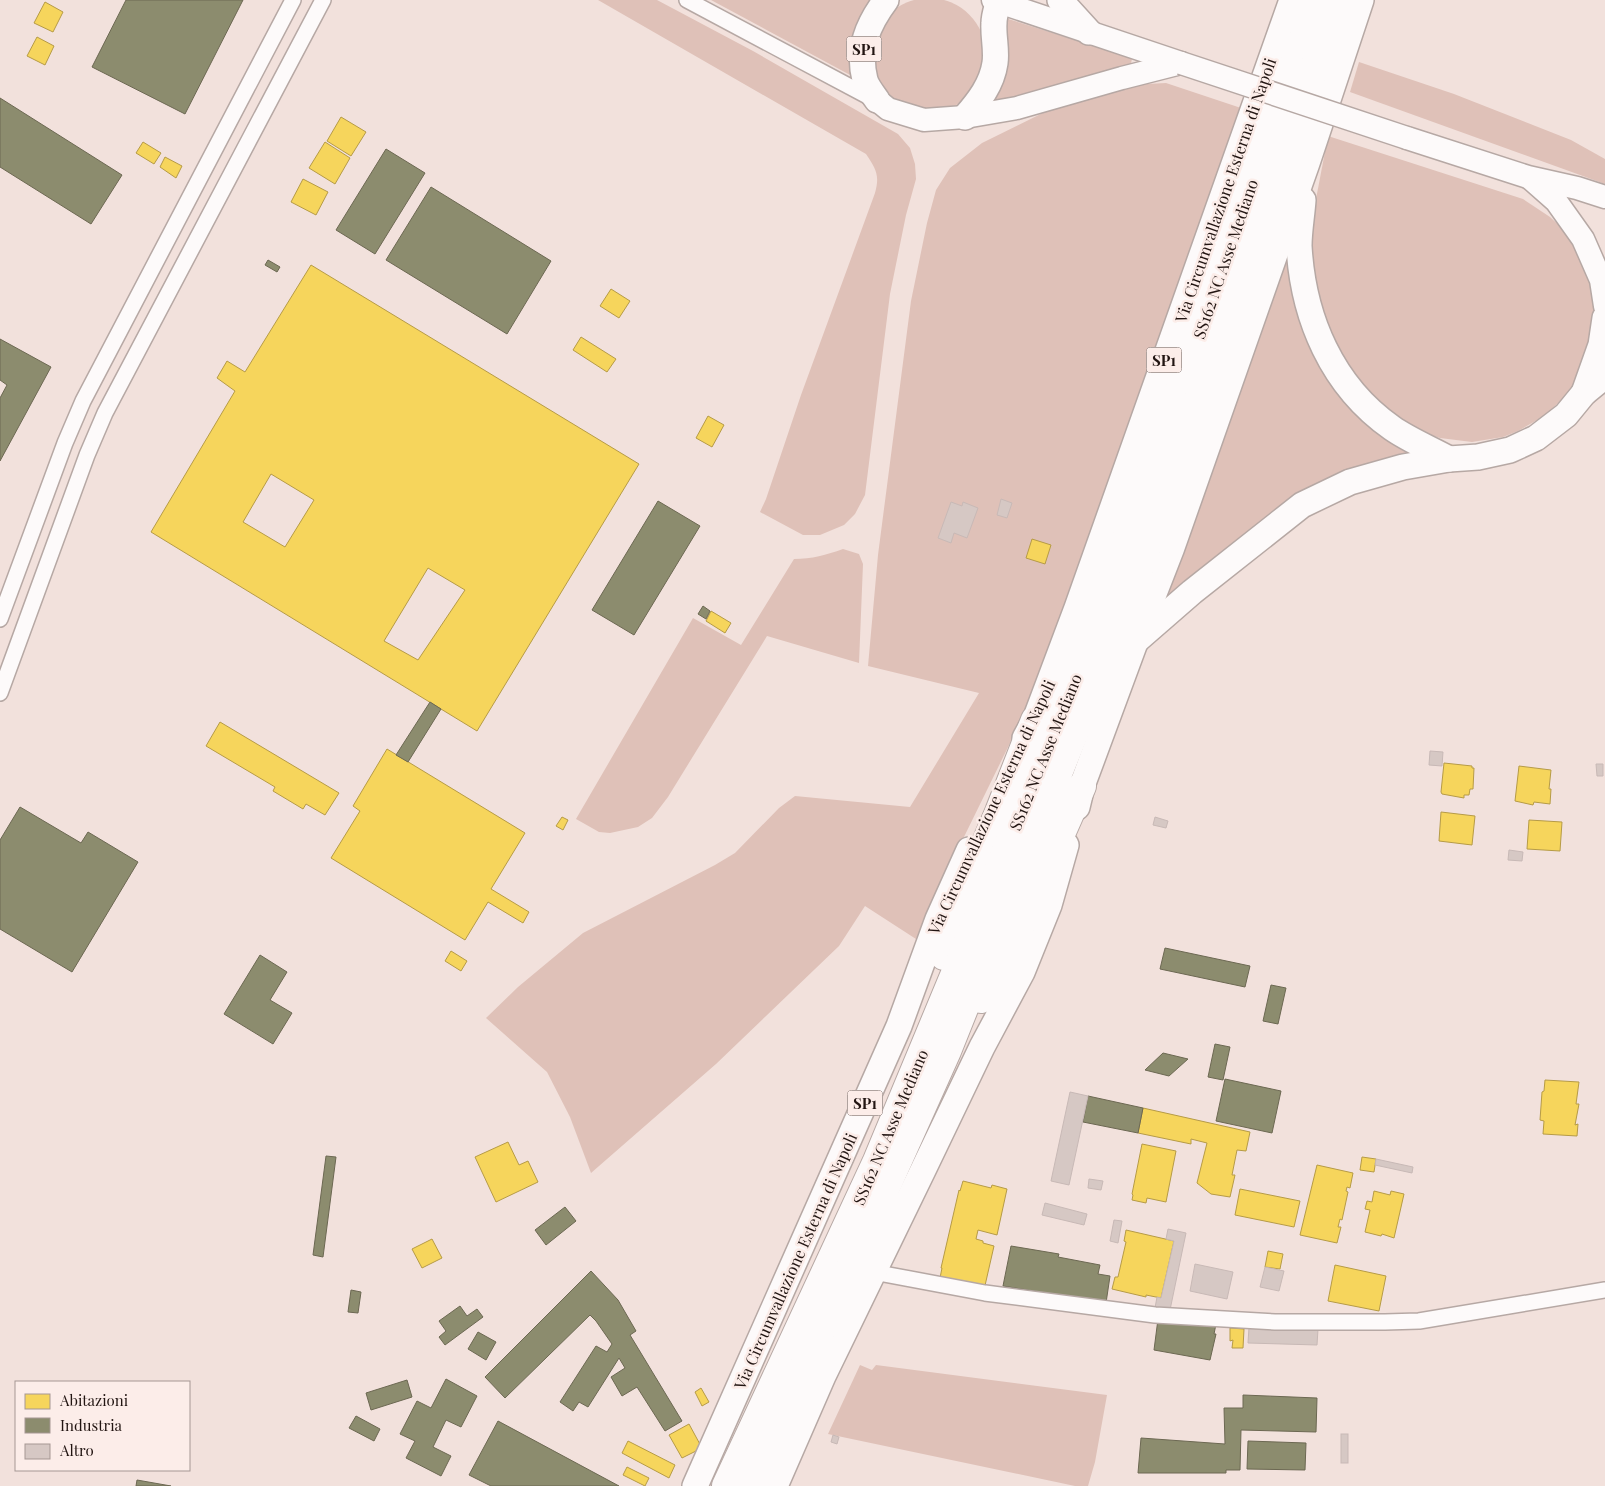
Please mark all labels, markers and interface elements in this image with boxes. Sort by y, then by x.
road number: SP1 [846,36,882,62]
street label: Via Circumvallazione Esterna di Napoli [1169,55,1280,326]
street label: SS162 NC Asse Mediano [1188,176,1262,341]
road number: SP1 [1146,348,1182,372]
street label: SS162 NC Asse Mediano [1004,670,1086,833]
street label: Via Circumvallazione Esterna di Napoli [922,676,1059,938]
street label: SS162 NC Asse Mediano [848,1046,932,1208]
road number: SP1 [848,1090,882,1116]
street label: Via Circumvallazione Esterna di Napoli [728,1129,861,1393]
legend [15,1381,190,1471]
text: Abitazioni [59,1390,129,1410]
text: Industria [60,1415,123,1435]
text: Altro [59,1440,94,1460]

